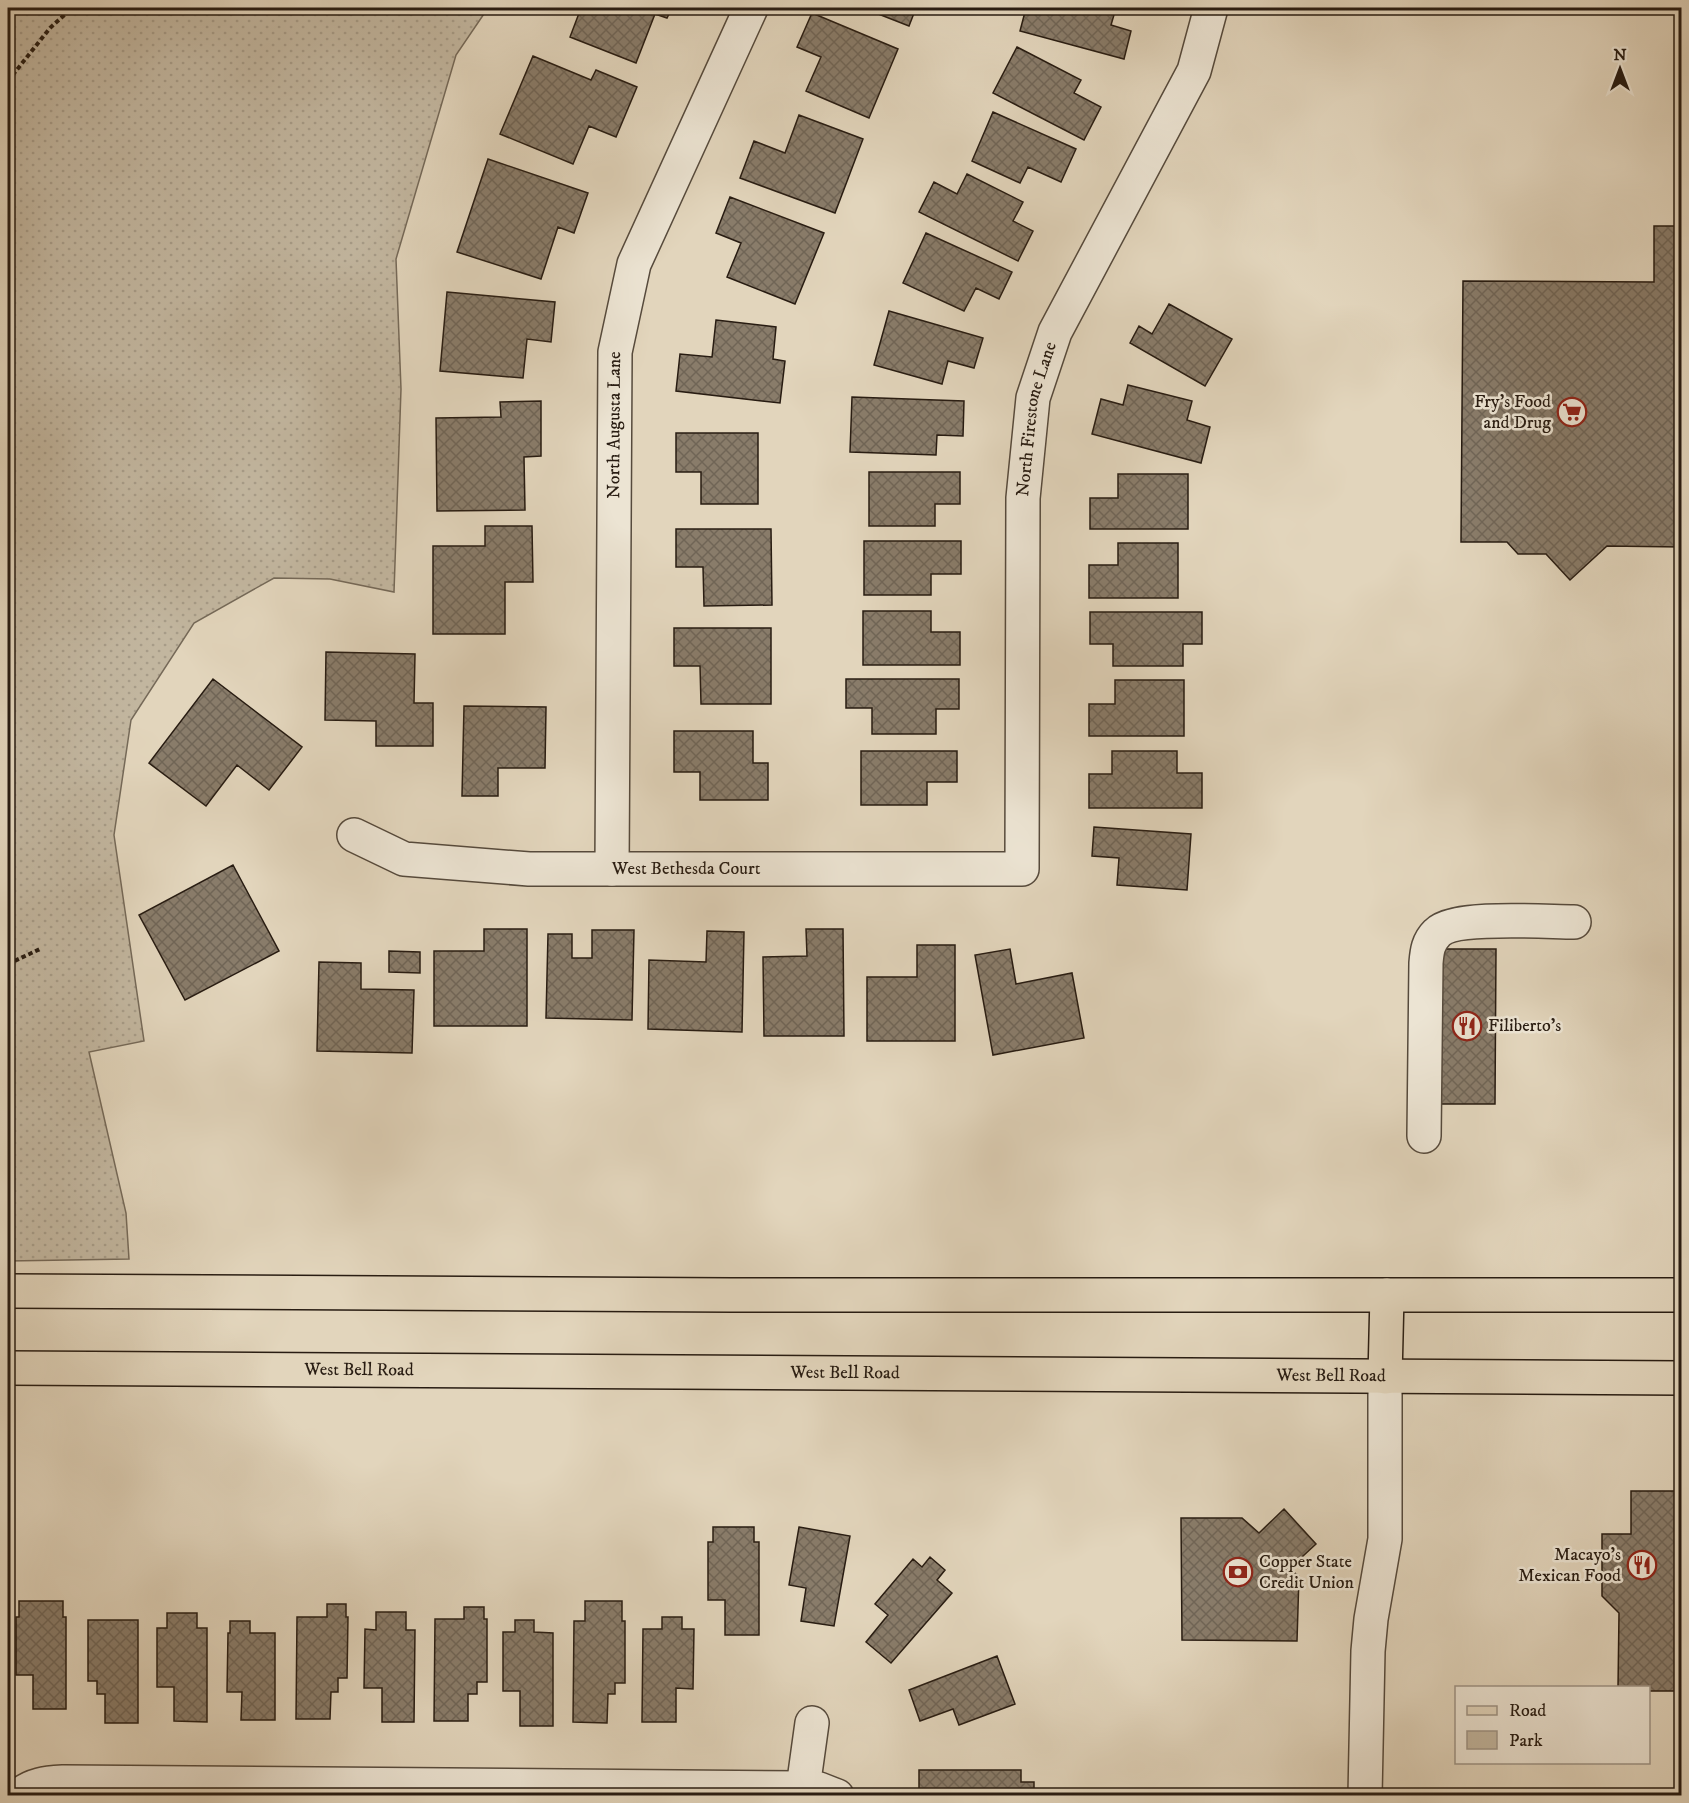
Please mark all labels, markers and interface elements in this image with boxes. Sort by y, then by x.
north arrow [1590,39,1650,99]
text: N [1613,45,1627,65]
street label: North Firestone Lane [1012,339,1062,498]
street label: North Augusta Lane [603,351,626,499]
place label: Fry's Food and Drug [1474,391,1551,434]
supermarket icon: Fry's Food and Drug [1556,396,1588,428]
street label: West Bethesda Court [611,858,761,880]
restaurant icon: Filiberto's [1451,1010,1483,1042]
place label: Filiberto's [1488,1015,1561,1037]
street label: West Bell Road [303,1359,414,1381]
street label: West Bell Road [789,1362,900,1384]
street label: West Bell Road [1275,1365,1386,1387]
place label: Macayo's Mexican Food [1518,1544,1621,1587]
restaurant icon: Macayo's Mexican Food [1626,1549,1658,1581]
place label: Copper State Credit Union [1259,1551,1355,1594]
bank icon: Copper State Credit Union [1222,1556,1254,1588]
legend [1455,1686,1650,1764]
text: Road [1509,1700,1546,1722]
text: Park [1509,1730,1543,1752]

